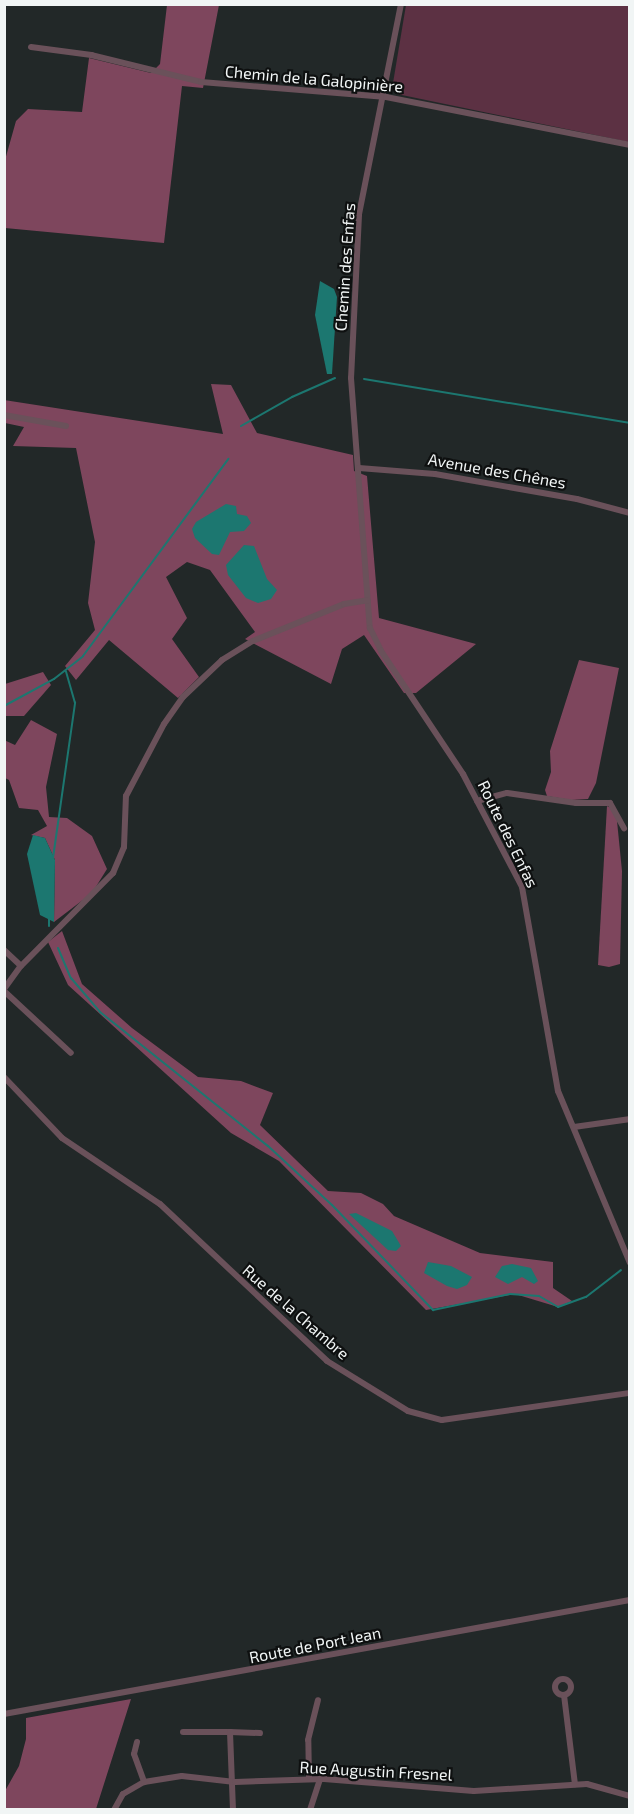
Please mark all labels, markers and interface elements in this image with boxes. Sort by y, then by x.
street label: Chemin de la Galopinière [224,62,404,96]
street label: Chemin des Enfas [331,202,359,332]
street label: Avenue des Chênes [427,449,567,493]
street label: Route des Enfas [474,777,542,891]
street label: Rue de la Chambre [239,1261,353,1363]
street label: Route de Port Jean [247,1623,383,1667]
street label: Rue Augustin Fresnel [299,1757,453,1785]

